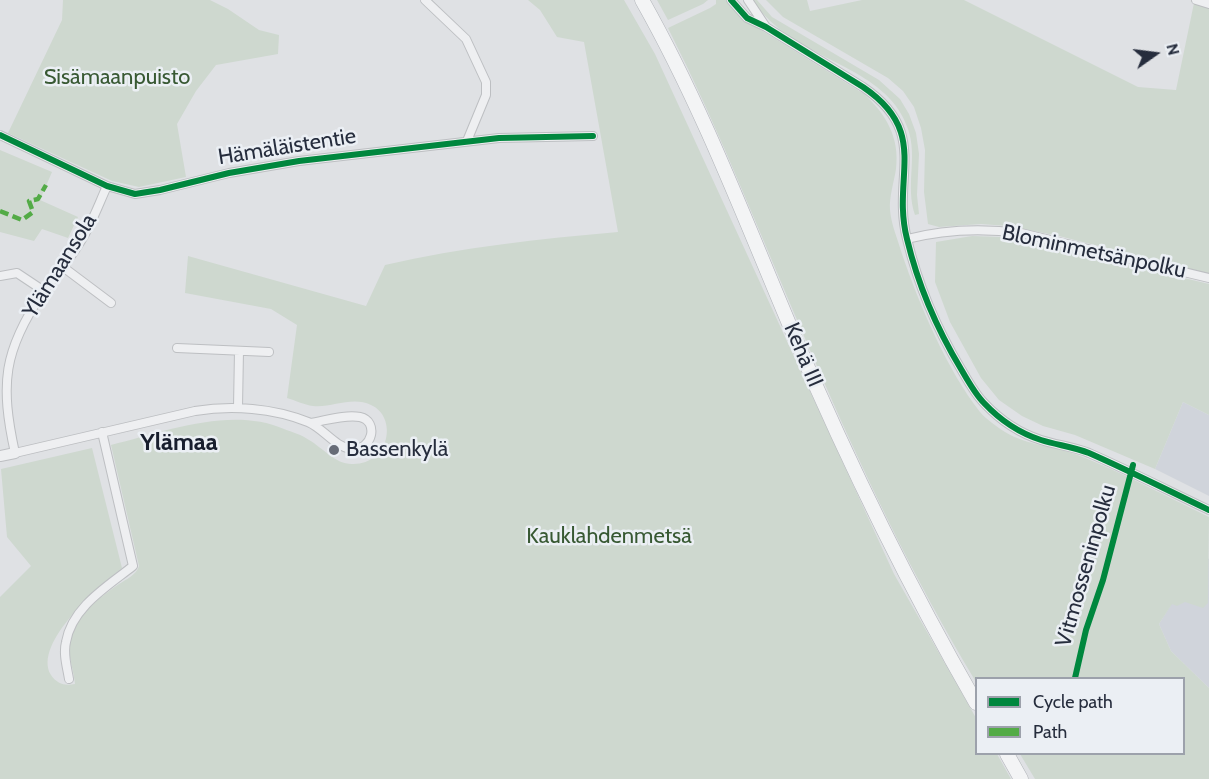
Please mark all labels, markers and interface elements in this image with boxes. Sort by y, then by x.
north arrow [1125,24,1185,84]
text: N [1162,42,1184,57]
park label: Sisämaanpuisto [44,65,190,91]
street label: Hämäläistentie [216,123,358,171]
street label: Ylämaansola [18,209,102,323]
street label: Blominmetsänpolku [1000,220,1188,284]
street label: Kehä III [778,319,828,391]
district label: Ylämaa [140,429,218,457]
place label: Bassenkylä [346,437,448,463]
marker: Bassenkylä [327,443,341,457]
street label: Vitmosseninpolku [1050,482,1122,650]
park label: Kauklahdenmetsä [526,524,692,550]
legend [975,677,1185,755]
text: Cycle path [1033,691,1113,713]
text: Path [1033,721,1067,743]

